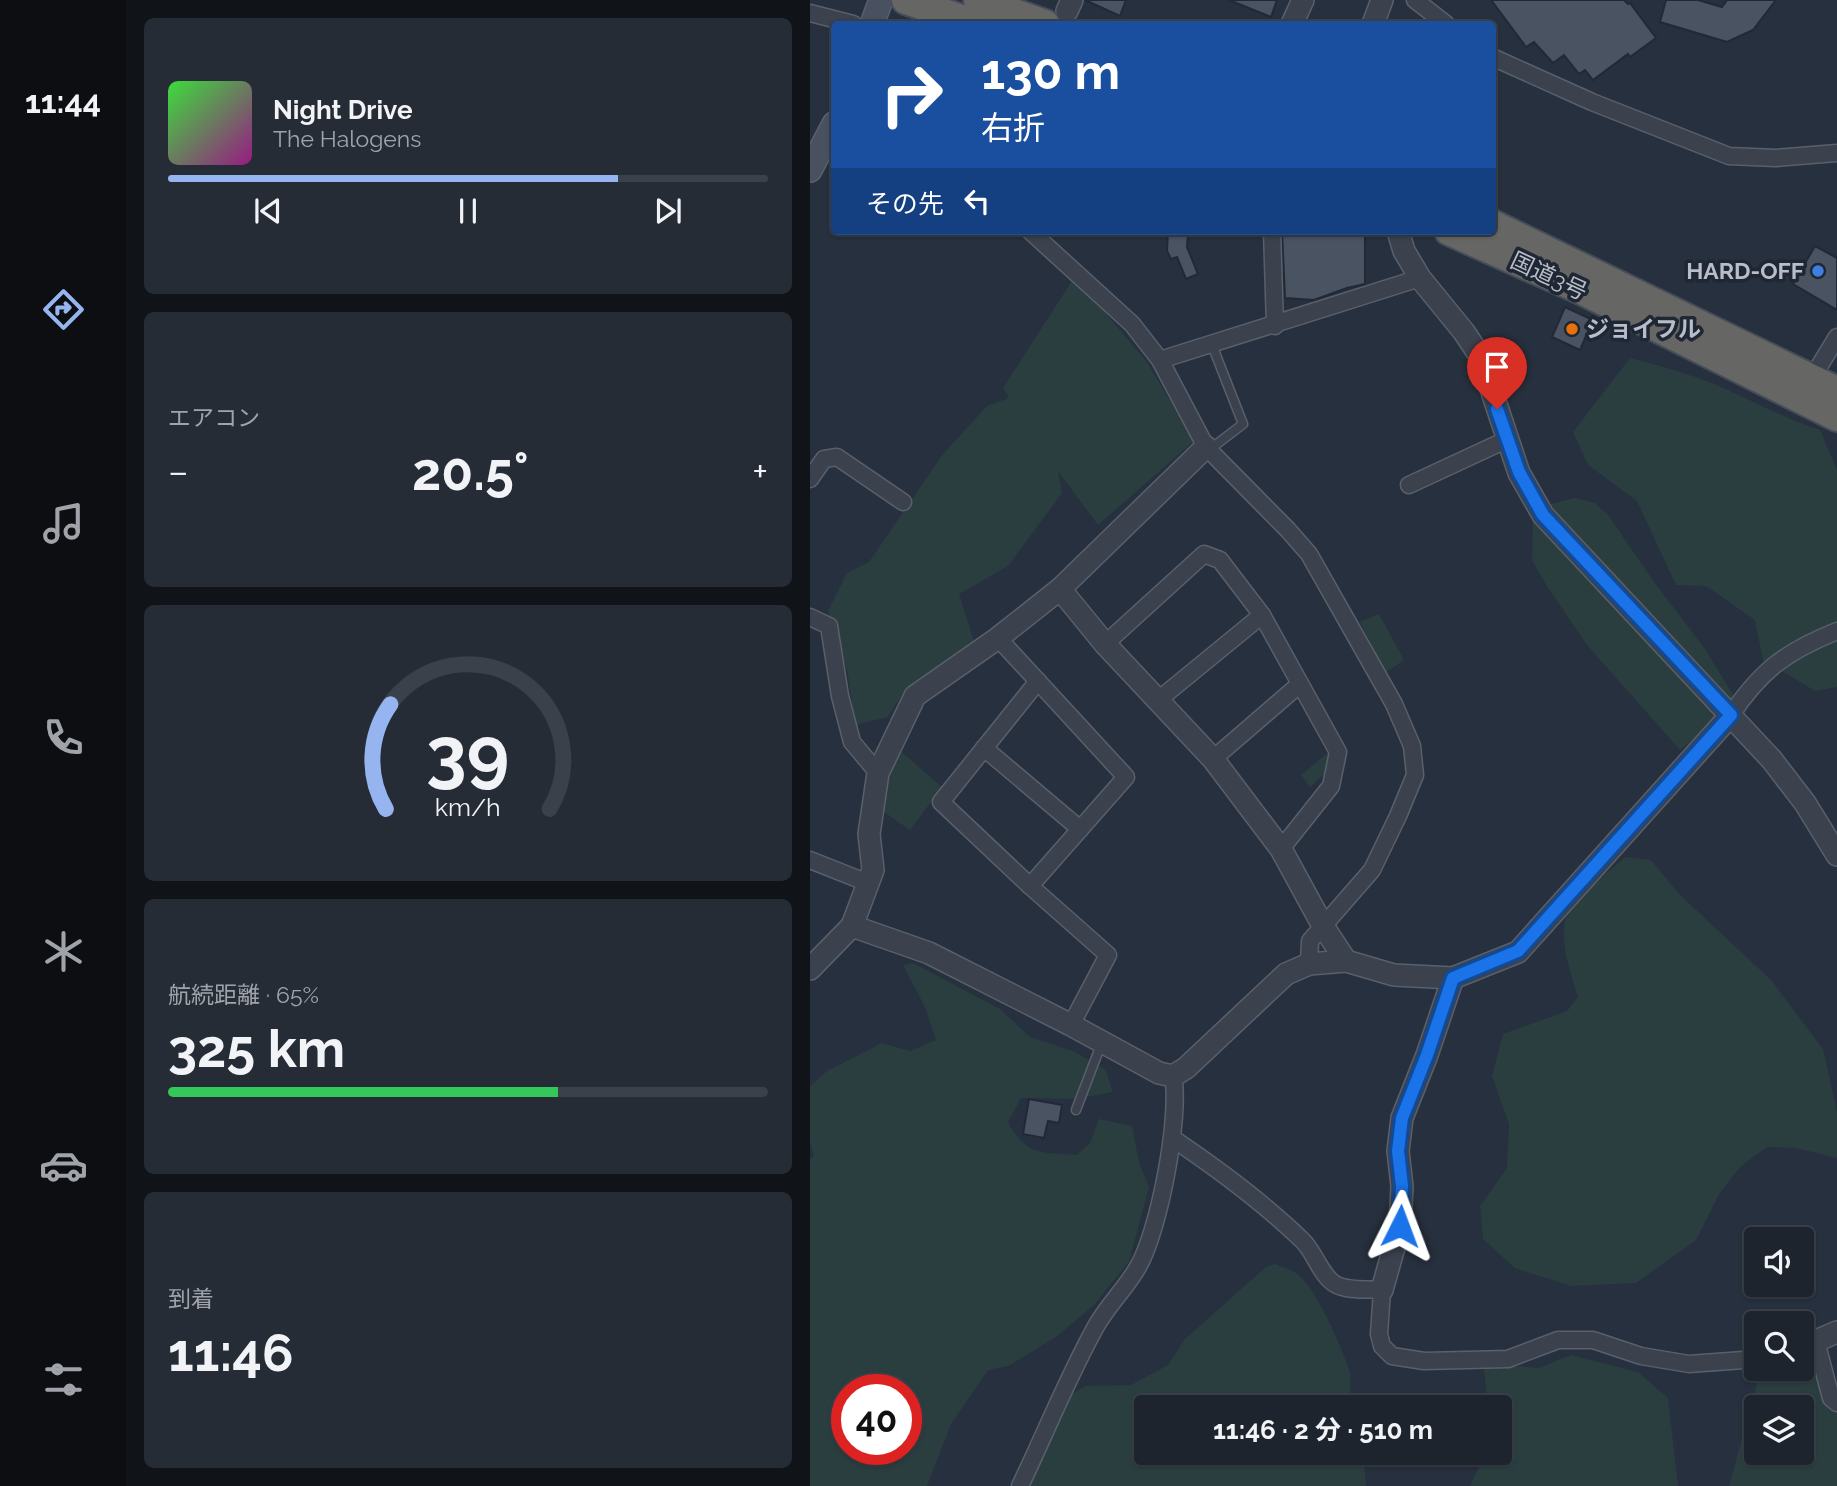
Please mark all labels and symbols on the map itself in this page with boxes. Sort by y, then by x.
street label: 国道3号 [1507,246,1592,305]
place label: HARD-OFF [1686,257,1804,284]
marker: HARD-OFF [1810,263,1826,279]
place label: ジョイフル [1586,315,1701,342]
marker: ジョイフル [1564,321,1580,337]
pin [1467,337,1527,409]
position arrow [1363,1189,1437,1263]
speed limit sign: 40 [831,1374,922,1465]

